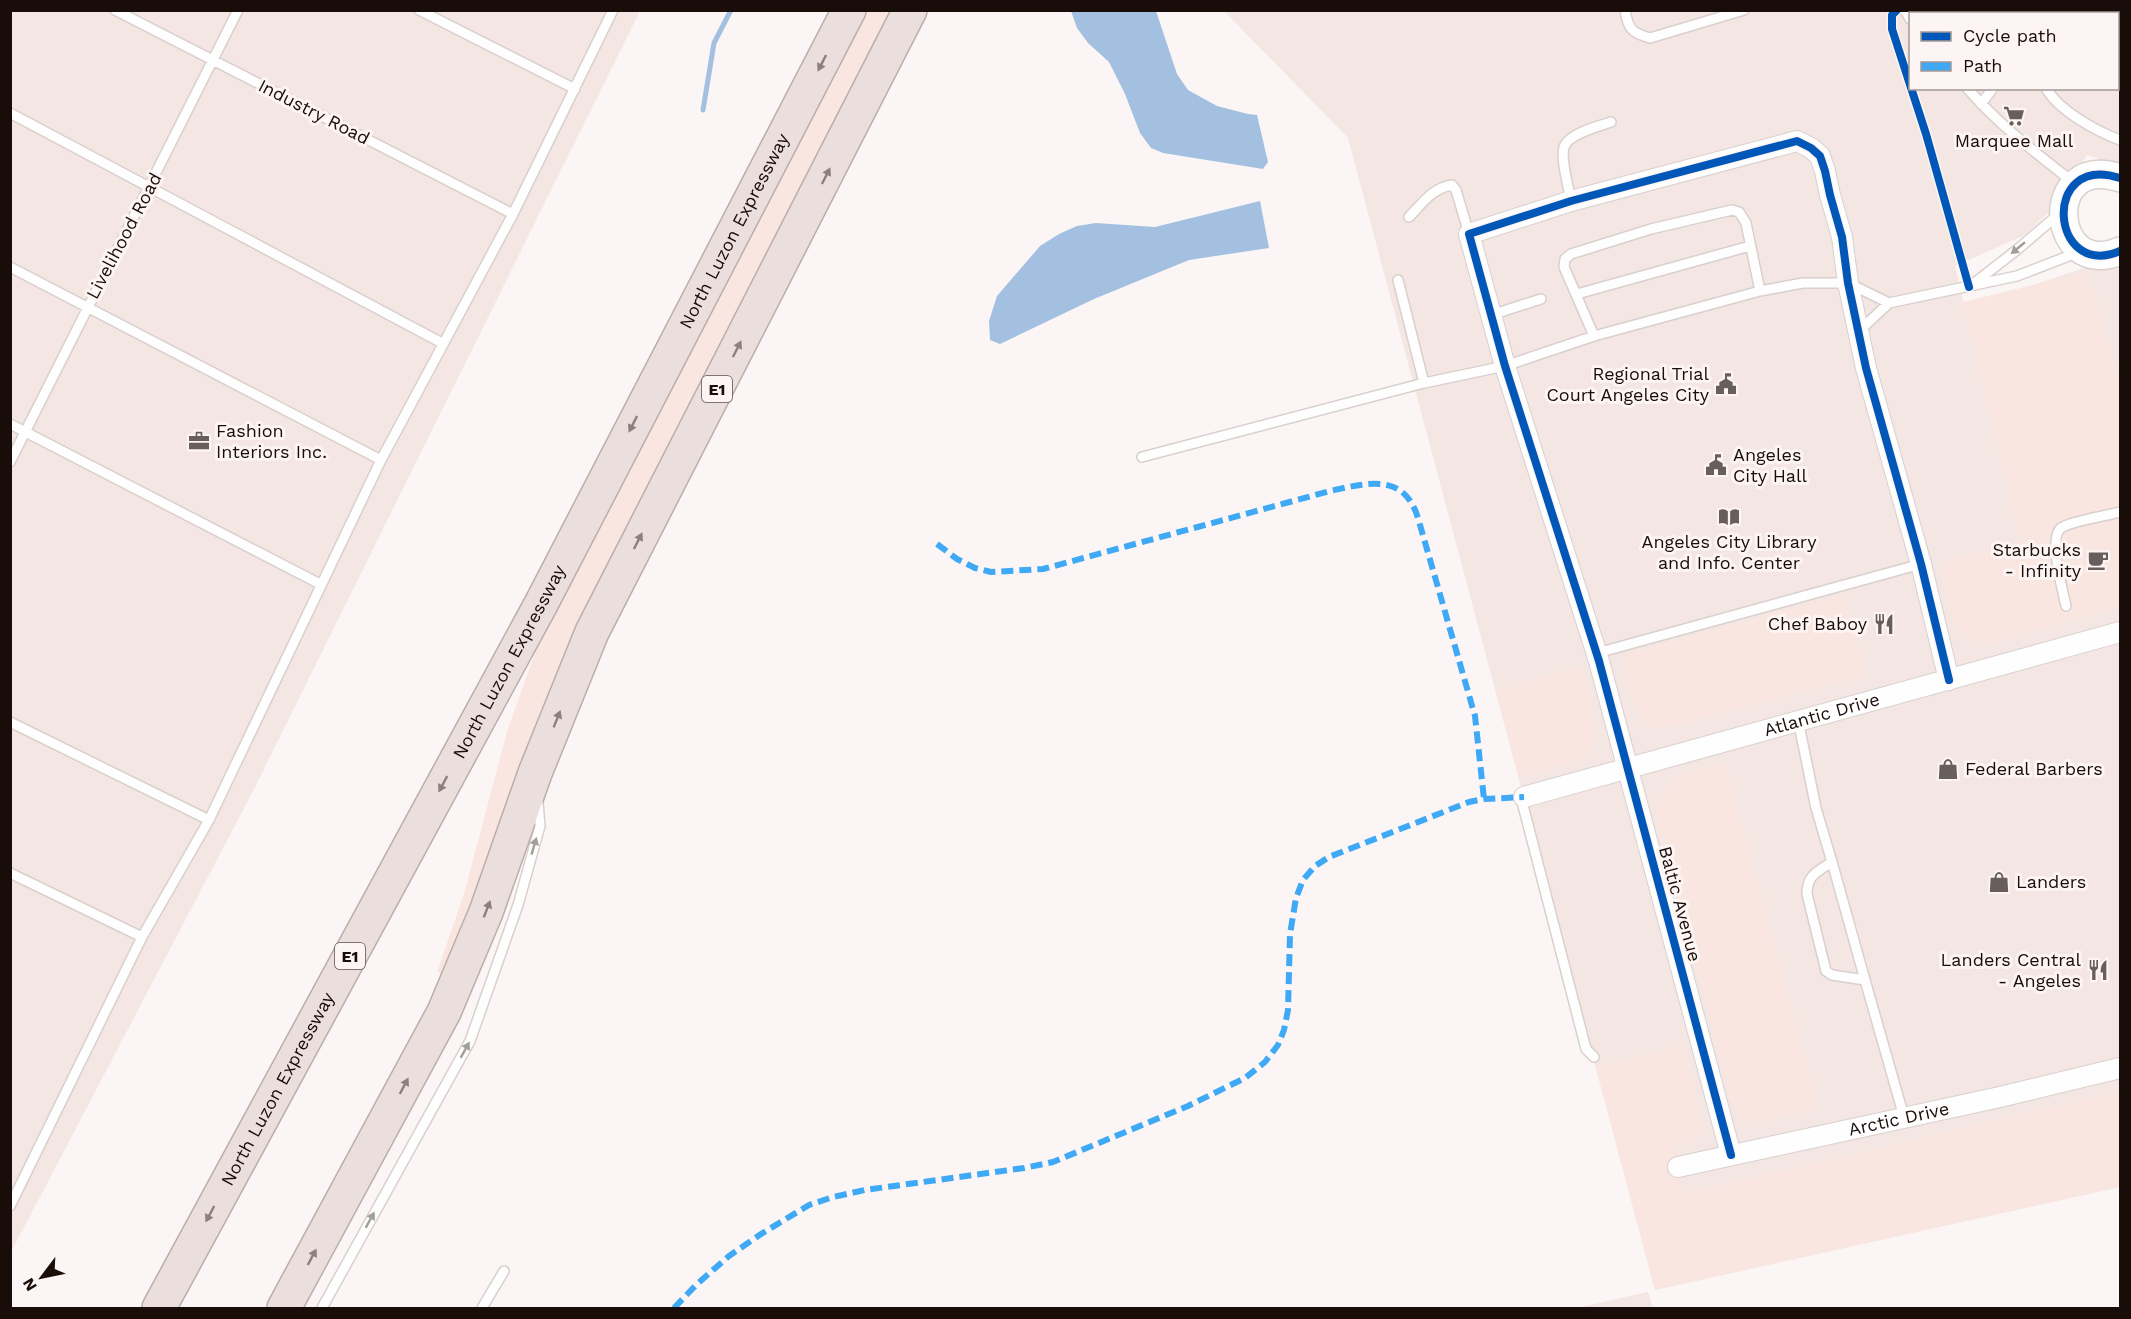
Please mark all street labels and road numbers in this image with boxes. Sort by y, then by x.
street label: Industry Road [255,74,373,149]
street label: North Luzon Expressway [675,129,793,332]
street label: Livelihood Road [81,169,166,302]
road number: E1 [702,376,732,402]
street label: North Luzon Expressway [448,561,570,762]
street label: Atlantic Drive [1762,688,1882,740]
street label: Baltic Avenue [1655,844,1706,964]
road number: E1 [335,943,365,969]
street label: North Luzon Expressway [216,988,339,1189]
street label: Arctic Drive [1846,1097,1951,1140]

